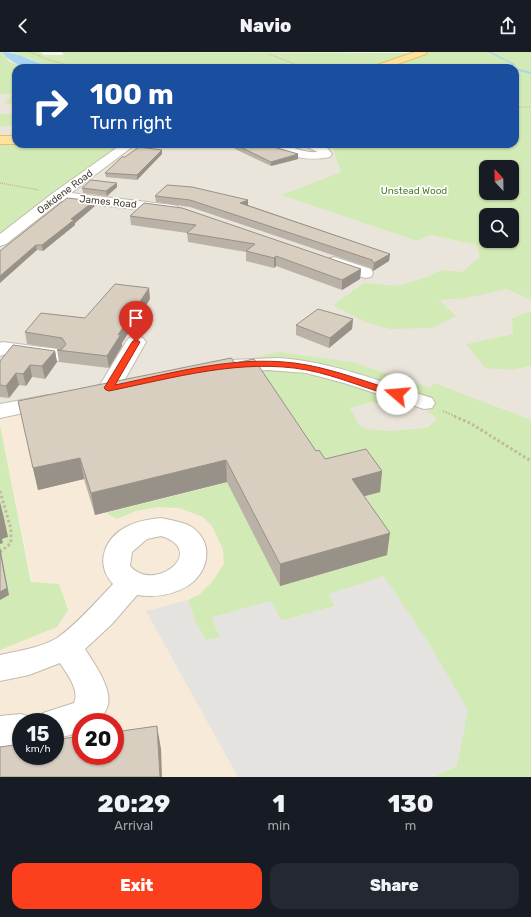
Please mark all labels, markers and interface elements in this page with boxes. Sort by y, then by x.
icon: back [12,15,34,37]
text: Navio [240,15,291,37]
icon: share [497,15,519,37]
text: 100 m [90,78,174,111]
icon: right [24,80,76,132]
text: Turn right [90,112,172,134]
north arrow [479,160,519,200]
map controls [479,160,519,248]
street label: Oakdene Road [35,167,95,217]
park label: Unstead Wood [381,185,447,197]
street label: James Road [79,193,137,211]
button: search [479,208,519,248]
pin [119,301,153,342]
icon: arrive [125,307,147,329]
position arrow [376,373,418,415]
speed limit sign: 20 [72,713,124,765]
text: 15 [27,722,49,746]
text: km/h [26,743,50,755]
text: 20:29 [98,790,170,818]
text: 1 [273,790,285,818]
text: 130 [388,790,433,818]
text: Arrival [114,818,153,833]
text: min [268,818,290,833]
text: m [405,818,416,833]
button: Exit [12,863,262,909]
button: Share [270,863,519,909]

